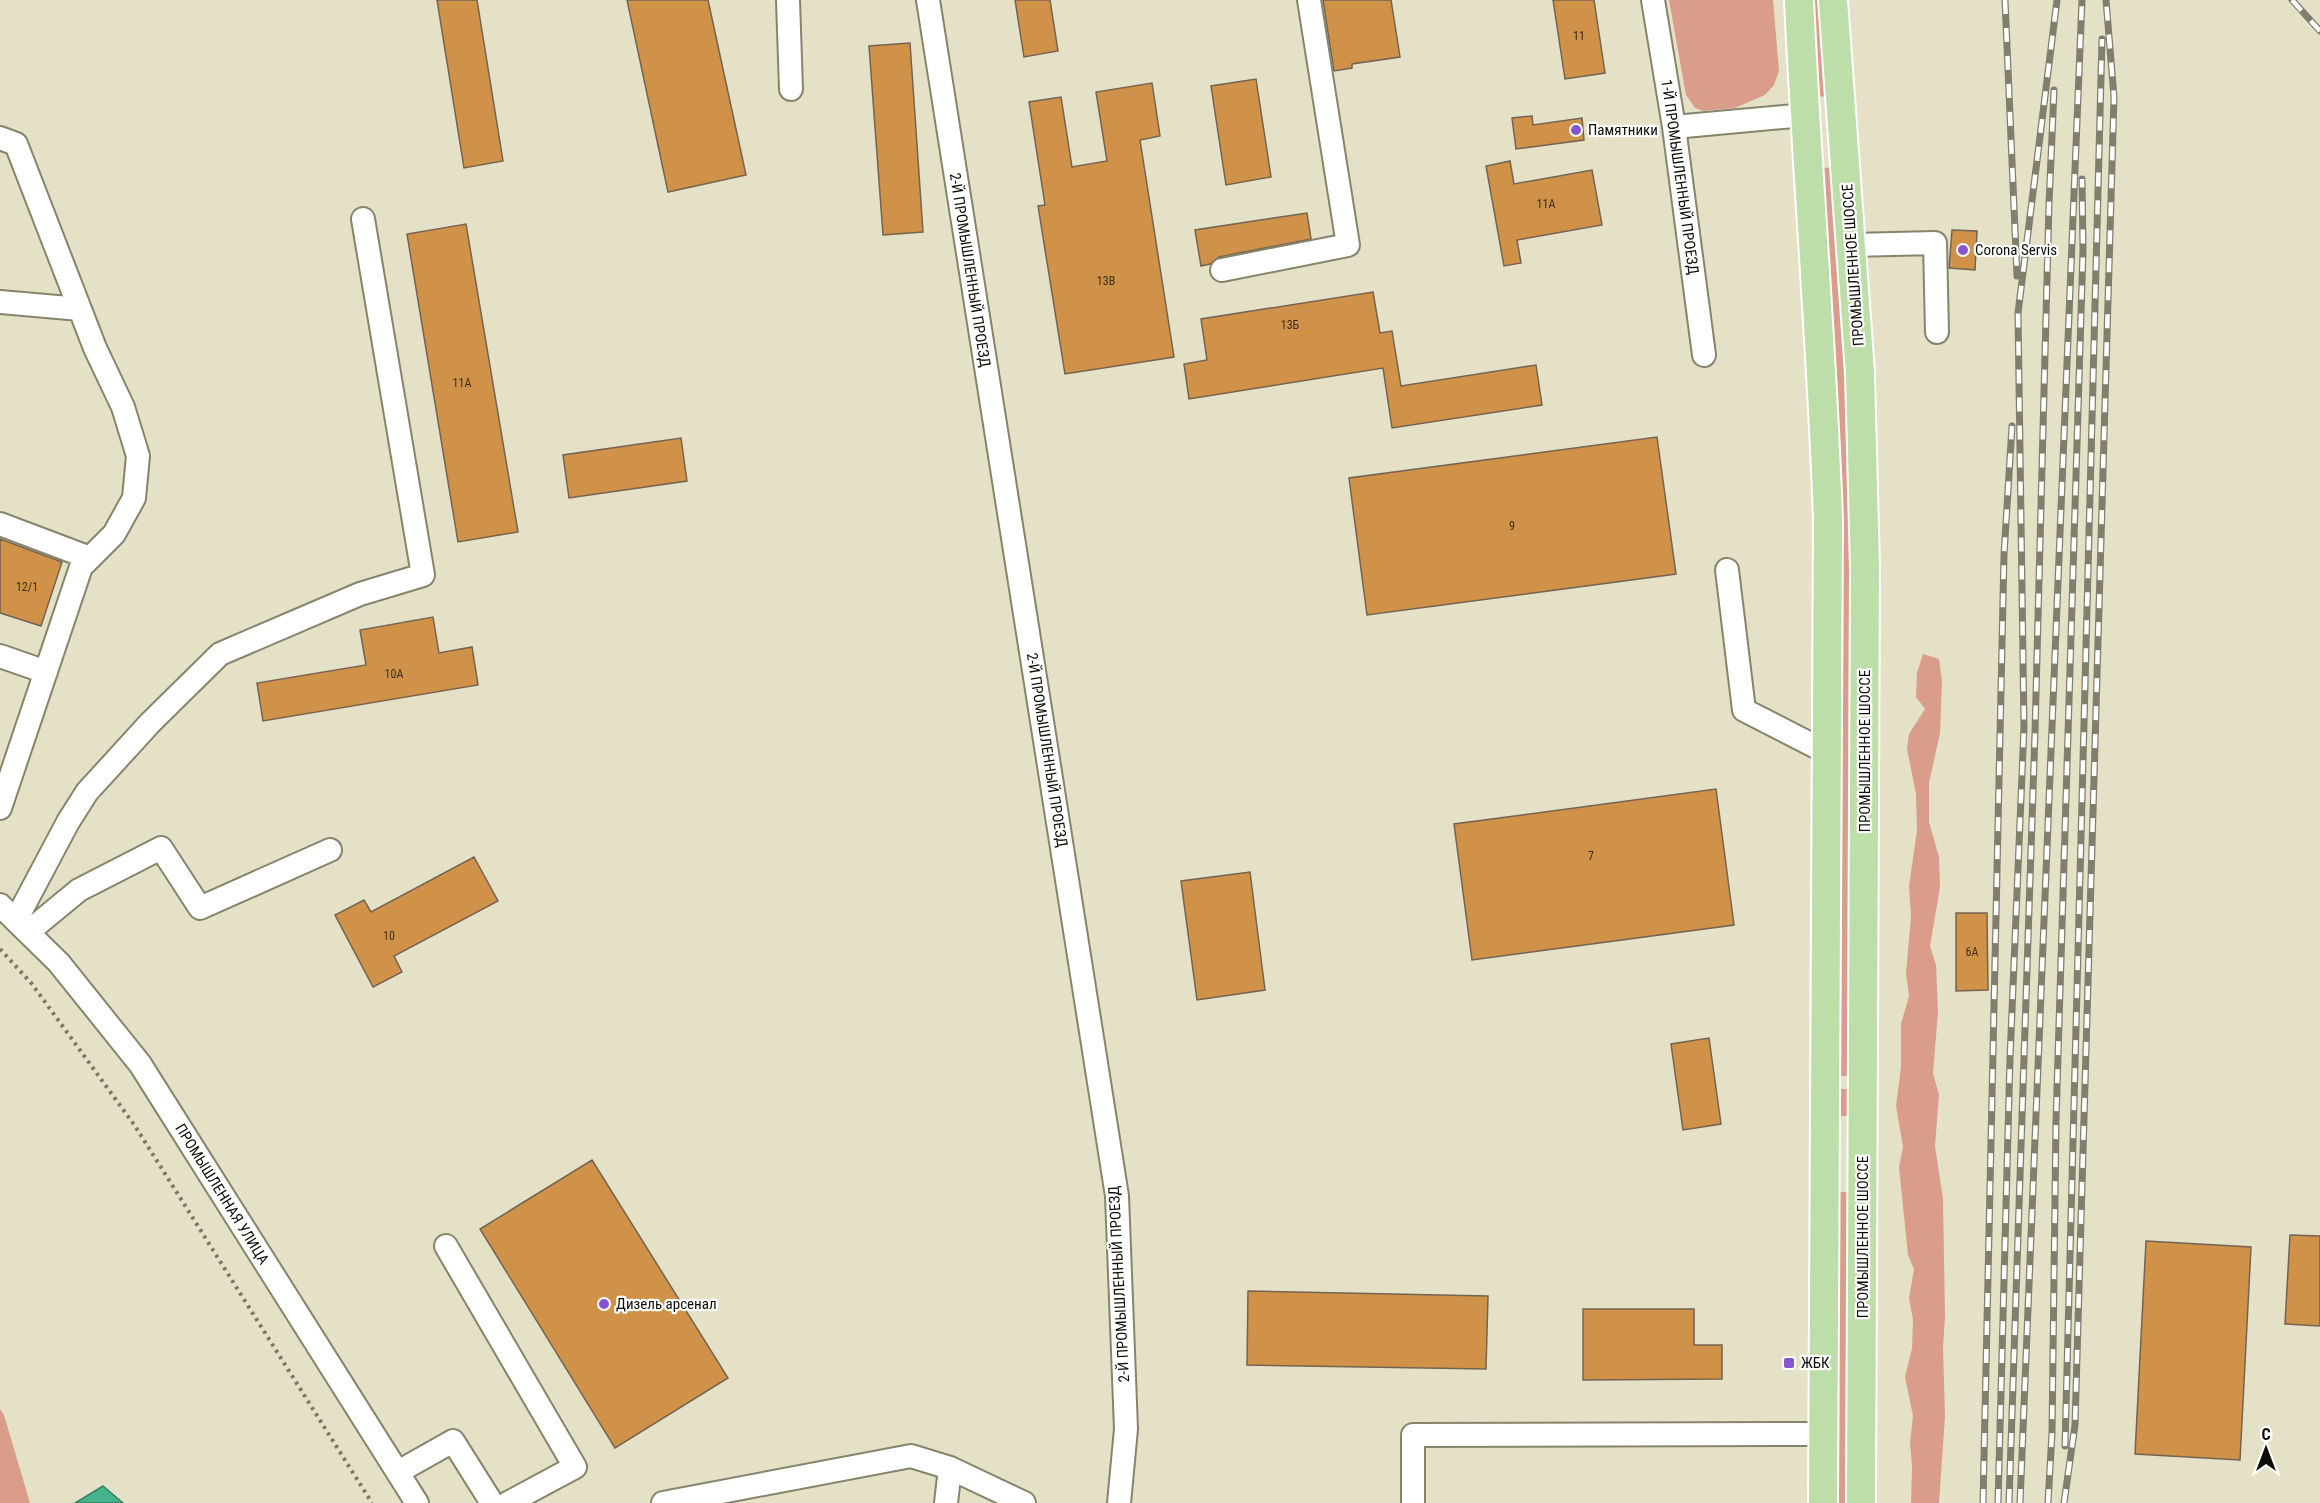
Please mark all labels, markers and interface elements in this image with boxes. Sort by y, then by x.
house number: 11 [1573,29,1585,43]
street label: 1-Й ПРОМЫШЛЕННЫЙ ПРОЕЗД [1657,78,1703,276]
place label: Памятники [1588,121,1658,139]
marker: Памятники [1569,123,1583,137]
street label: 2-Й ПРОМЫШЛЕННЫЙ ПРОЕЗД [946,171,994,369]
street label: ПРОМЫШЛЕННОЕ ШОССЕ [1838,183,1868,347]
house number: 11А [1537,197,1555,211]
place label: Corona Servis [1975,241,2057,259]
marker: Corona Servis [1956,243,1970,257]
house number: 13В [1097,274,1115,288]
house number: 13Б [1281,318,1300,332]
house number: 11А [453,376,471,390]
house number: 9 [1509,519,1515,533]
house number: 12/1 [16,580,38,594]
street label: 2-Й ПРОМЫШЛЕННЫЙ ПРОЕЗД [1023,651,1071,849]
house number: 10А [385,667,403,681]
street label: ПРОМЫШЛЕННОЕ ШОССЕ [1856,670,1874,832]
house number: 7 [1588,849,1594,863]
house number: 10 [383,929,395,943]
house number: 6А [1966,945,1979,959]
street label: ПРОМЫШЛЕННАЯ УЛИЦА [171,1120,273,1268]
street label: ПРОМЫШЛЕННОЕ ШОССЕ [1854,1156,1872,1318]
street label: 2-Й ПРОМЫШЛЕННЫЙ ПРОЕЗД [1105,1185,1133,1383]
place label: Дизель арсенал [616,1295,717,1313]
marker: Дизель арсенал [597,1297,611,1311]
place label: ЖБК [1801,1354,1830,1372]
marker: ЖБК [1782,1356,1796,1370]
north arrow [2236,1419,2296,1479]
text: С [2261,1425,2271,1444]

